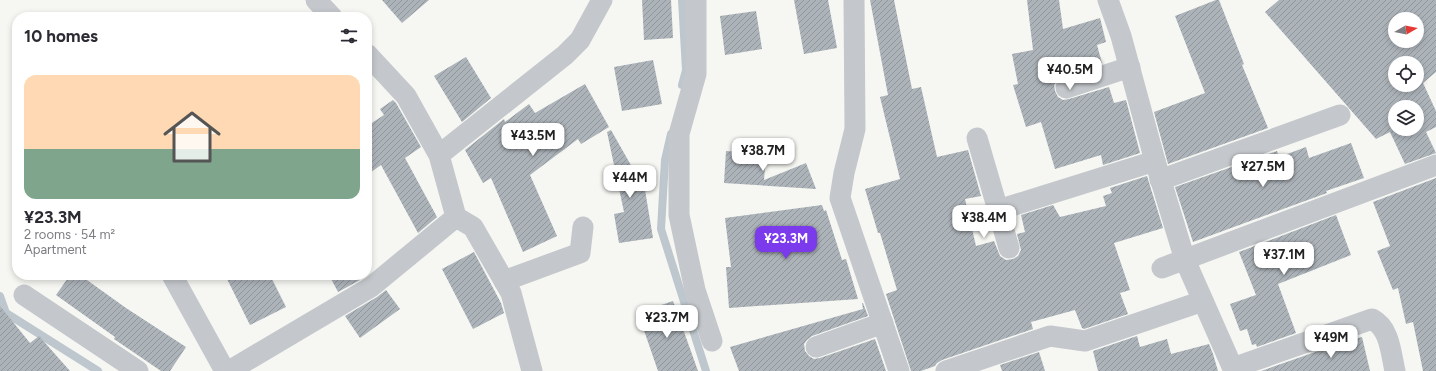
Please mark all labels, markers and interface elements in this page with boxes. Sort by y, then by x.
north arrow [1388,12,1424,48]
map controls [1388,12,1424,136]
icon: filters [338,25,360,47]
text: 10 homes [24,26,98,46]
button: locate [1388,56,1424,92]
pin: ¥40.5M [1037,57,1103,91]
text: ¥40.5M [1047,62,1093,77]
button: layers [1388,100,1424,136]
icon: home [156,101,228,173]
pin: ¥43.5M [500,123,566,157]
text: ¥43.5M [510,128,556,143]
pin: ¥38.7M [730,138,796,172]
text: ¥38.7M [741,143,785,158]
pin: ¥27.5M [1230,154,1296,188]
text: ¥27.5M [1241,159,1285,174]
pin: ¥44M [606,165,654,199]
text: ¥44M [612,170,648,185]
pin: ¥38.4M [951,205,1017,239]
text: ¥23.3M [24,207,82,227]
text: ¥38.4M [961,210,1007,225]
pin: ¥23.3M [753,226,819,260]
text: 2 rooms · 54 m² [24,227,115,242]
text: ¥23.3M [764,231,808,246]
text: Apartment [24,242,87,257]
pin: ¥37.1M [1251,242,1317,276]
text: ¥37.1M [1263,247,1305,262]
pin: ¥23.7M [634,305,700,339]
text: ¥23.7M [645,310,689,325]
pin: ¥49M [1307,325,1355,359]
text: ¥49M [1314,330,1348,345]

